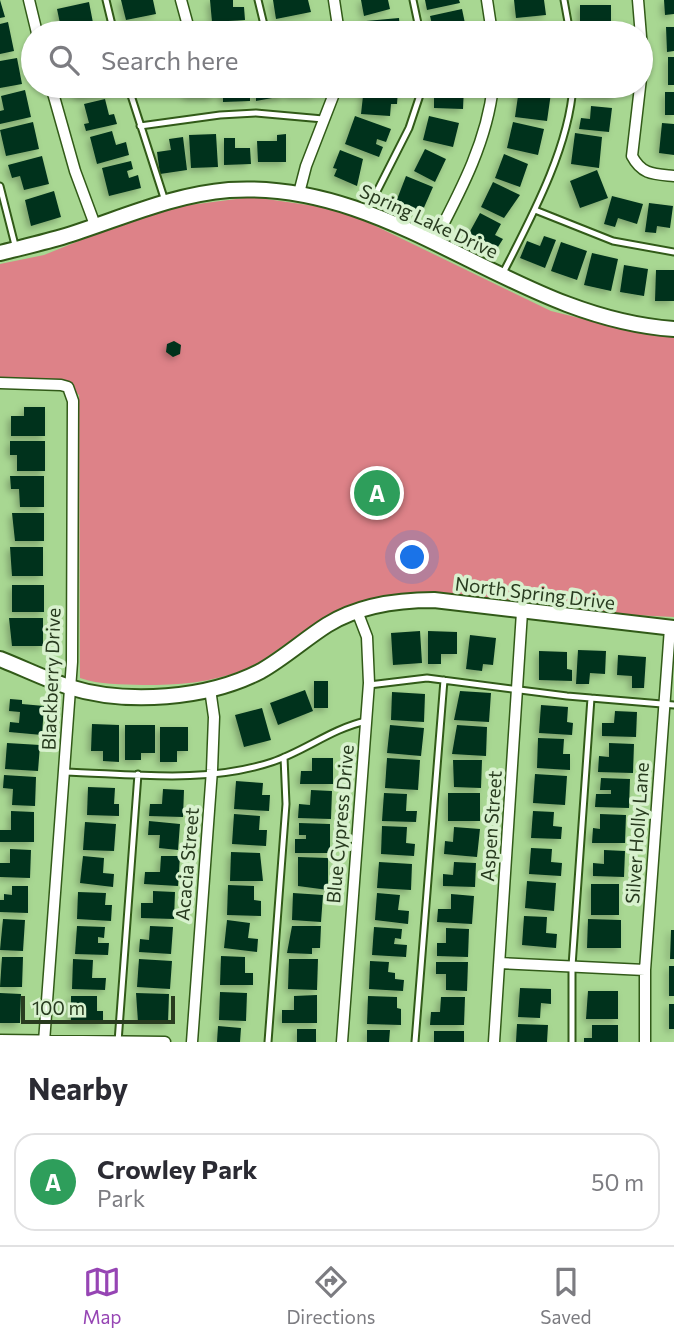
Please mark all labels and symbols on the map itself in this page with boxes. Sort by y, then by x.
street label: Spring Lake Drive [356,178,502,263]
pin: A [354,467,400,519]
your location [395,540,429,574]
street label: North Spring Drive [454,571,616,614]
street label: Blackberry Drive [37,607,64,751]
street label: Blue Cypress Drive [321,744,358,904]
street label: Silver Holly Lane [620,761,653,905]
street label: Aspen Street [475,769,506,882]
street label: Acacia Street [170,806,203,922]
scale bar [21,993,175,1025]

